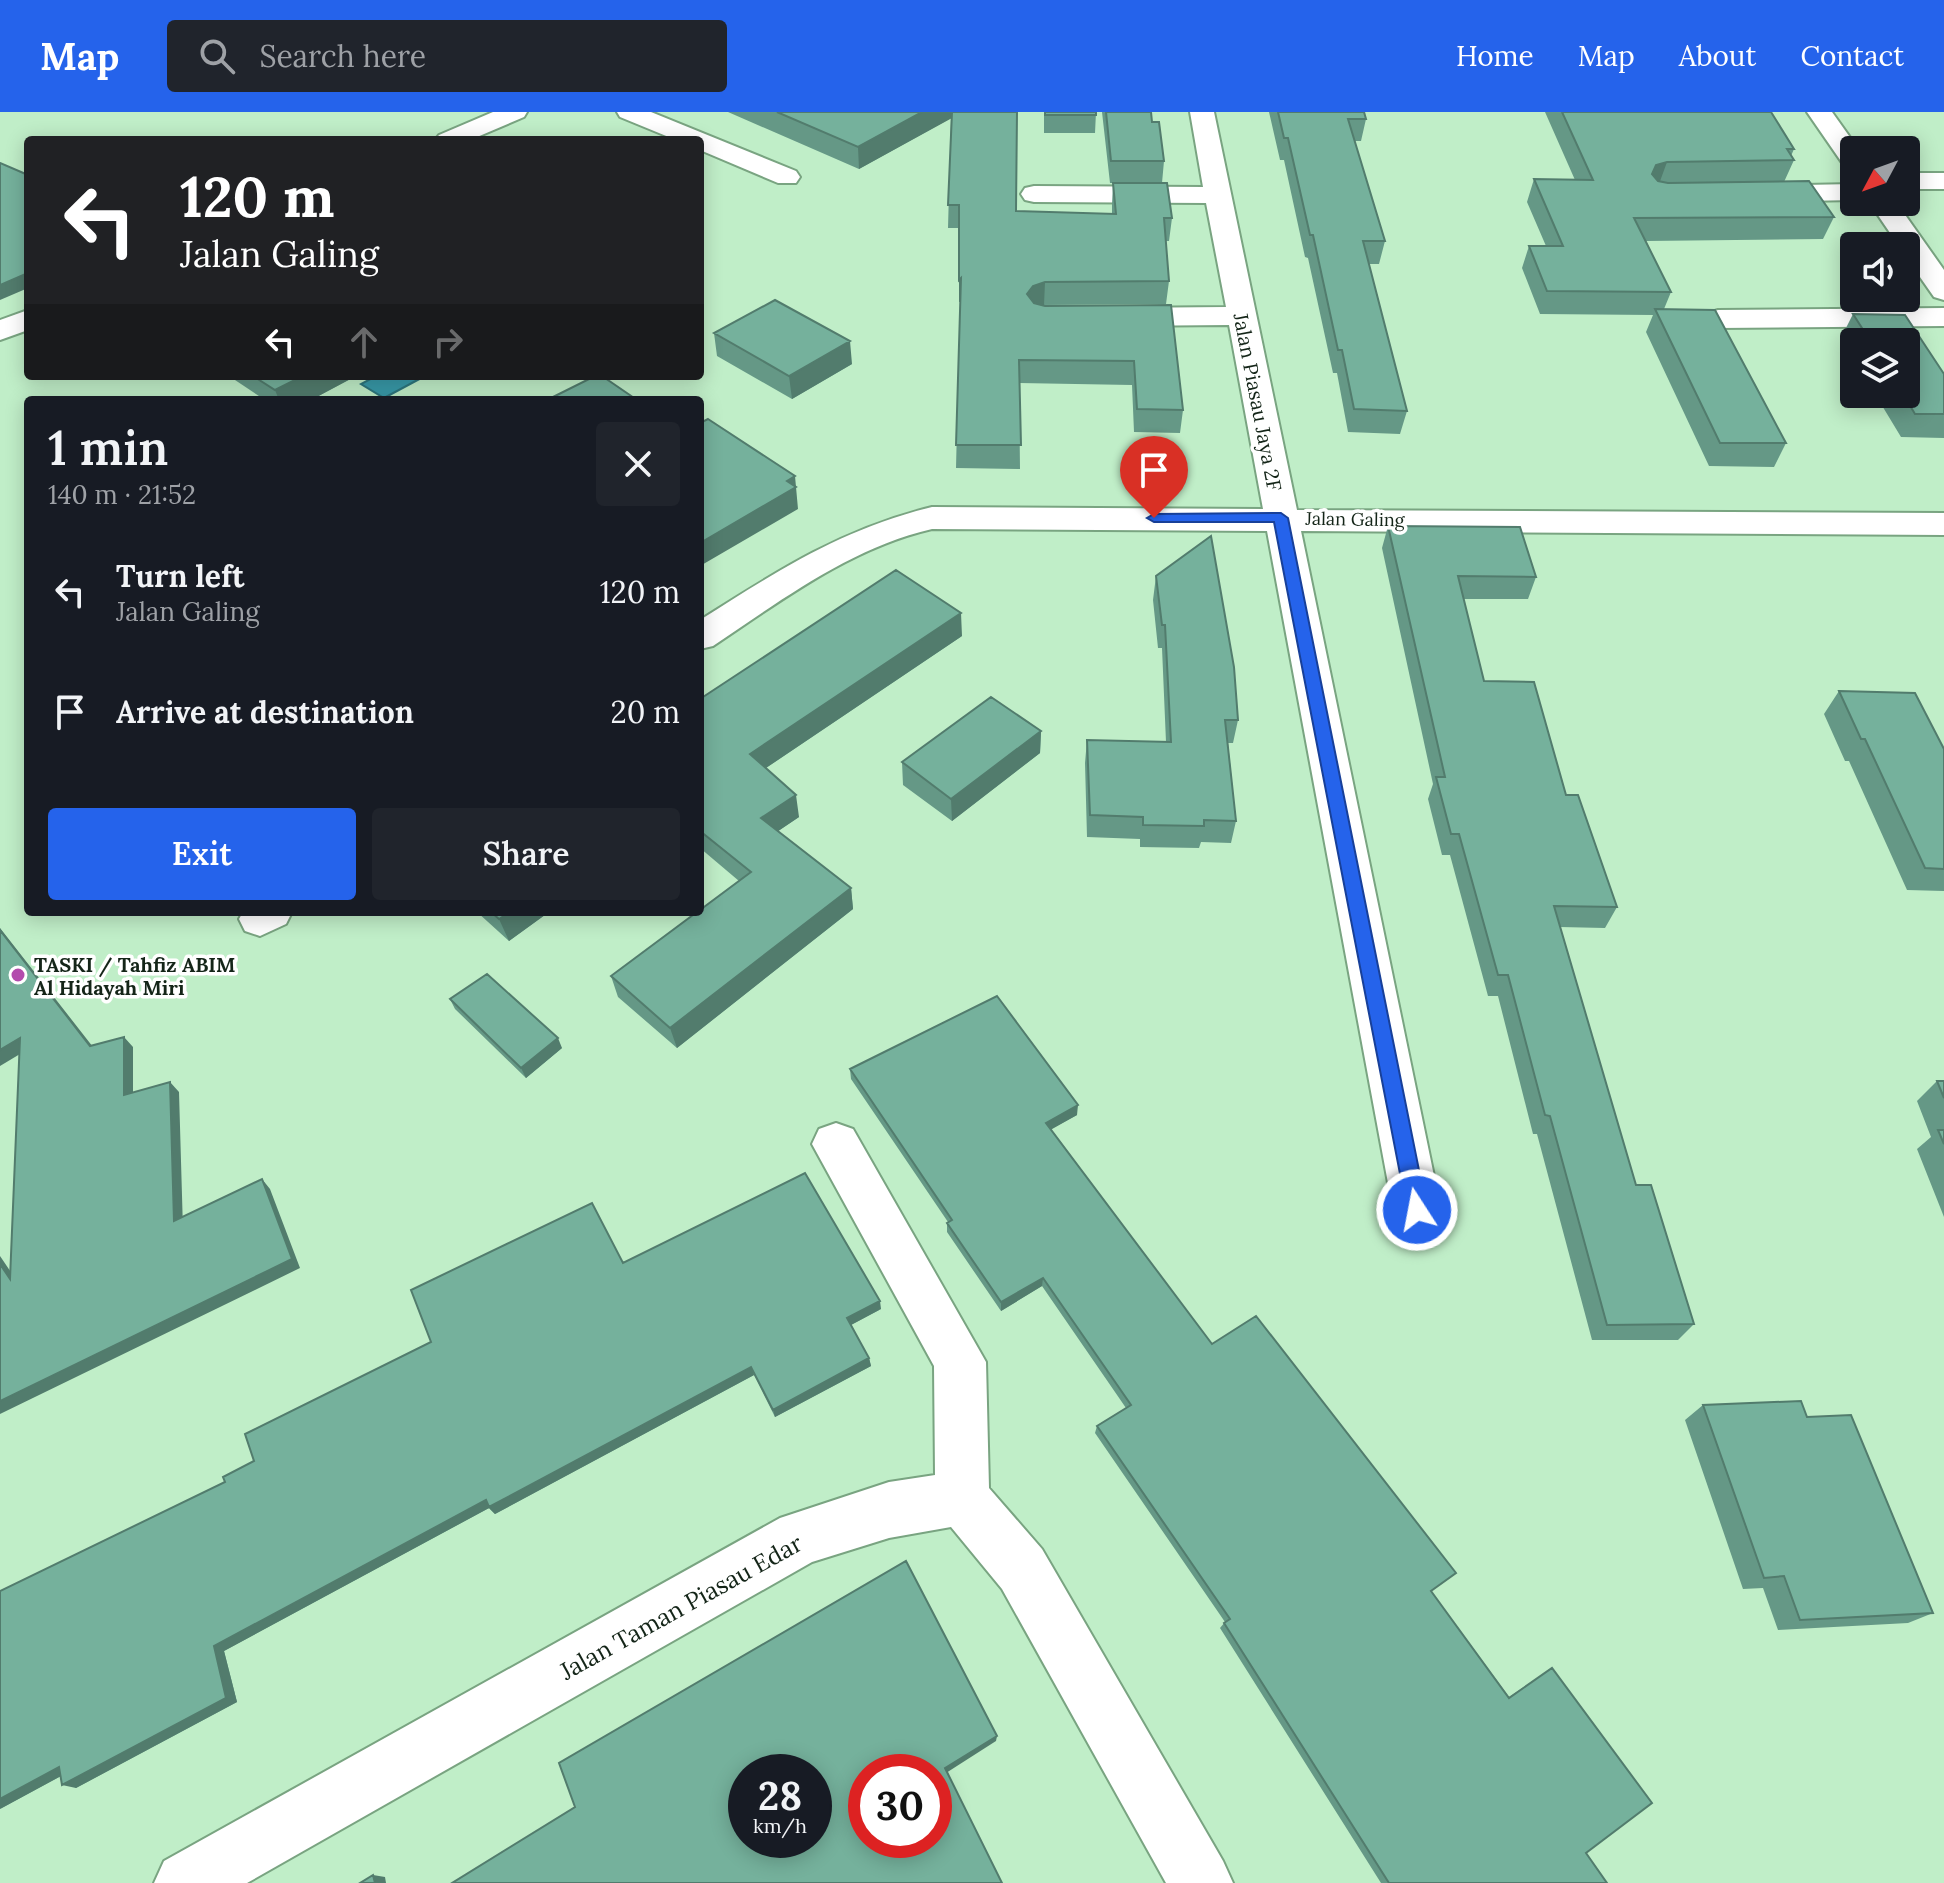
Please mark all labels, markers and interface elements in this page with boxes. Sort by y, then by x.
search box [167,20,727,92]
text: Map [40,32,119,80]
icon: search [195,34,239,78]
text: Search here [259,37,426,75]
text: Home [1456,38,1534,74]
text: Map [1578,38,1635,74]
text: About [1679,38,1756,74]
text: Contact [1800,38,1904,74]
north arrow [1840,136,1920,216]
map controls [1840,136,1920,408]
text: 120 m [180,161,334,232]
icon: left [48,168,152,272]
text: Jalan Galing [180,231,379,277]
button: sound [1840,232,1920,312]
street label: Jalan Piasau Jaya 2F [1228,310,1287,493]
icon: left [258,320,302,364]
icon: ahead [342,320,386,364]
icon: right [426,320,470,364]
button: layers [1840,328,1920,408]
text: 1 min [48,417,168,478]
button: close [596,422,680,506]
pin [1120,436,1188,518]
icon: arrive [1132,448,1176,492]
text: 140 m · 21:52 [48,478,196,511]
street label: Jalan Galing [1304,507,1406,531]
text: Turn left [116,557,244,595]
icon: left [48,570,92,614]
text: 120 m [600,573,680,611]
text: Jalan Galing [116,595,260,628]
icon: arrive [48,690,92,734]
text: Arrive at destination [116,693,414,731]
text: 20 m [611,693,680,731]
button: Exit [48,808,356,900]
button: Share [372,808,680,900]
place label: TASKI / Tahfiz ABIM Al Hidayah Miri [34,952,235,1000]
marker: TASKI / Tahfiz ABIM Al Hidayah Miri [9,966,27,984]
position arrow [1375,1168,1459,1252]
street label: Jalan Taman Piasau Edar [553,1527,808,1687]
speed limit sign: 30 [848,1754,952,1858]
text: 28 [758,1770,802,1821]
text: km/h [753,1813,807,1838]

